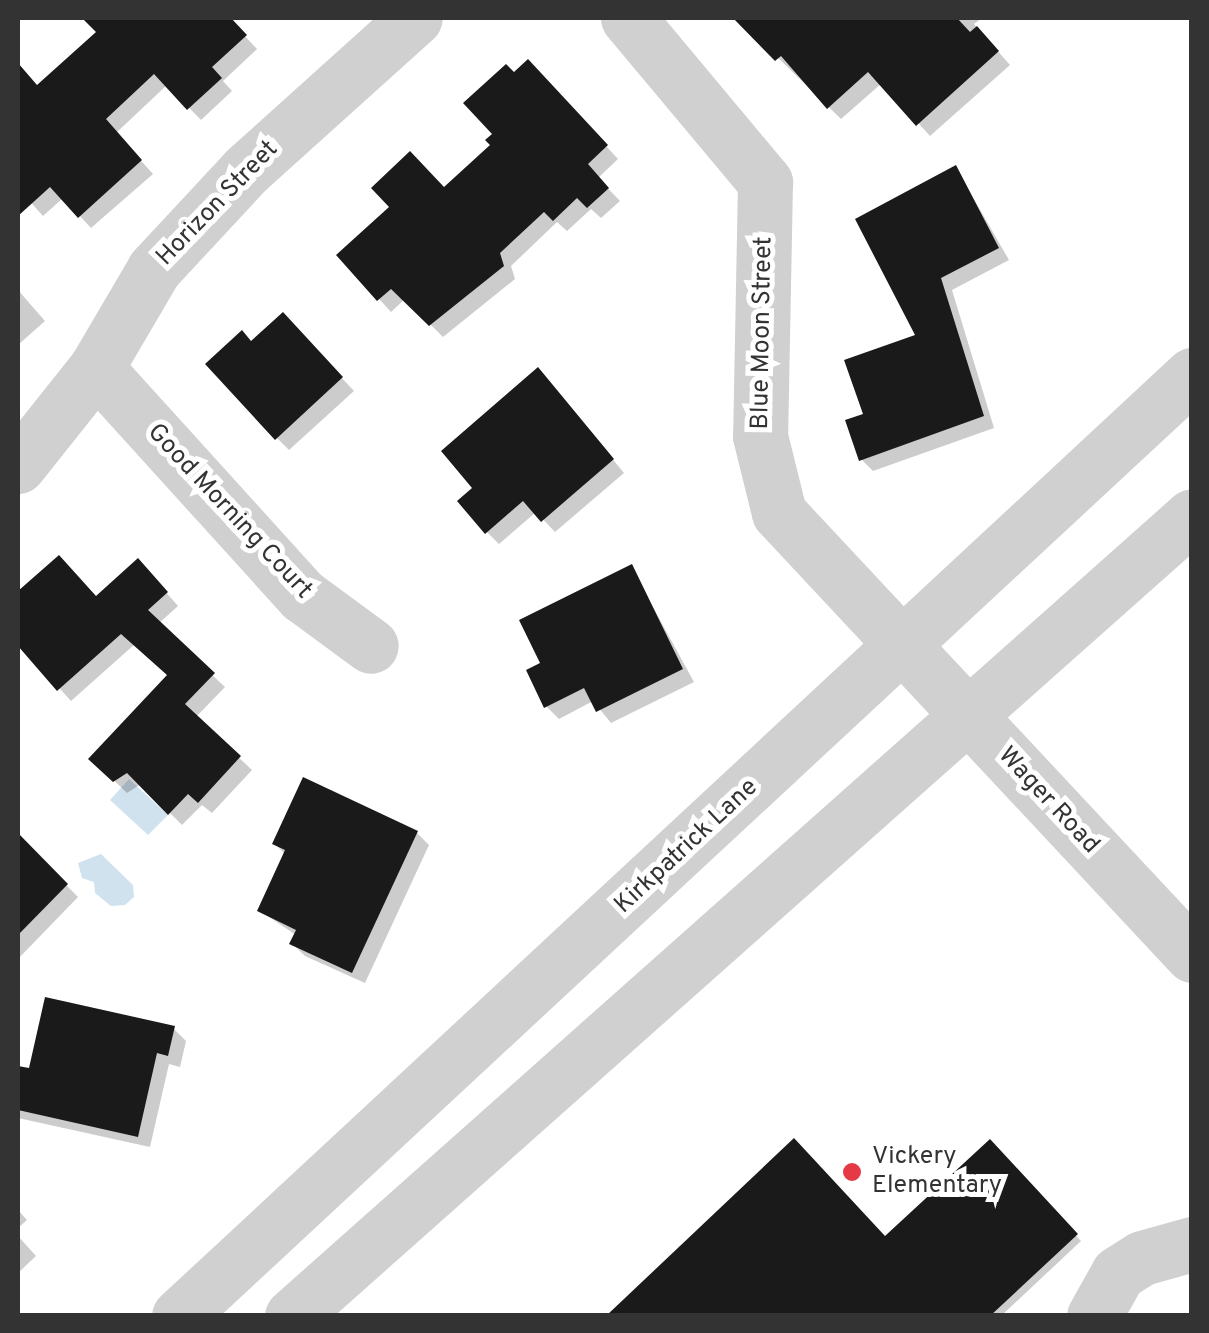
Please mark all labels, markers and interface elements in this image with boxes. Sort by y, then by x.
street label: Horizon Street [151,135,285,273]
street label: Blue Moon Street [746,236,780,430]
street label: Good Morning Court [140,418,318,606]
street label: Wager Road [991,741,1105,861]
street label: Kirkpatrick Lane [609,773,765,921]
place label: Vickery Elementary [872,1143,1002,1202]
marker: Vickery Elementary [841,1161,863,1183]

